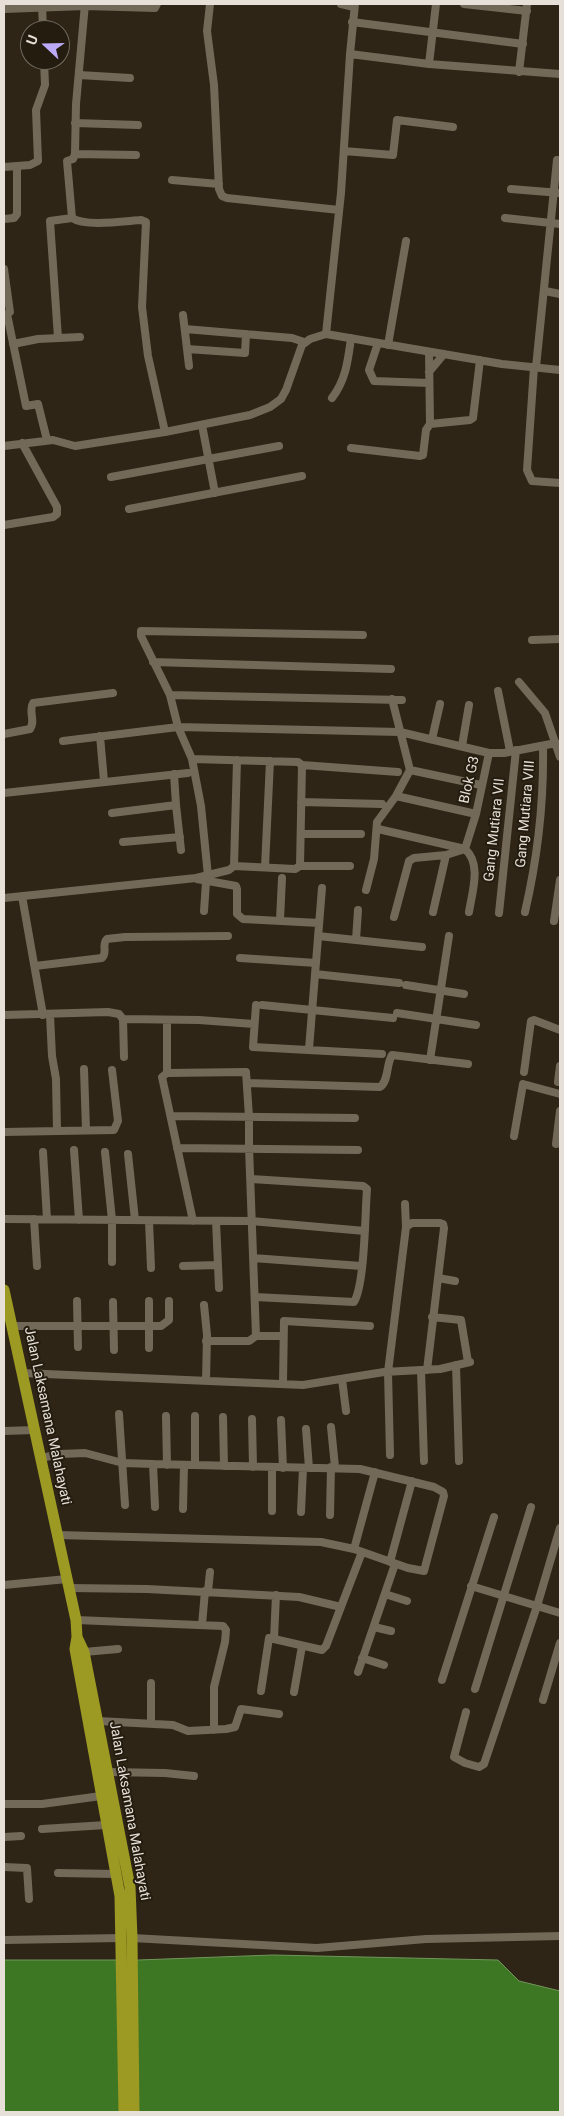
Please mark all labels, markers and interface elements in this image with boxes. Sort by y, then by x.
north arrow [20,20,70,70]
text: U [23,33,41,47]
street label: Blok G3 [456,755,484,805]
street label: Gang Mutiara VIII [513,760,539,868]
street label: Gang Mutiara VII [481,777,509,883]
street label: Jalan Laksamana Malahayati [20,1325,74,1507]
street label: Jalan Laksamana Malahayati [105,1720,153,1902]

